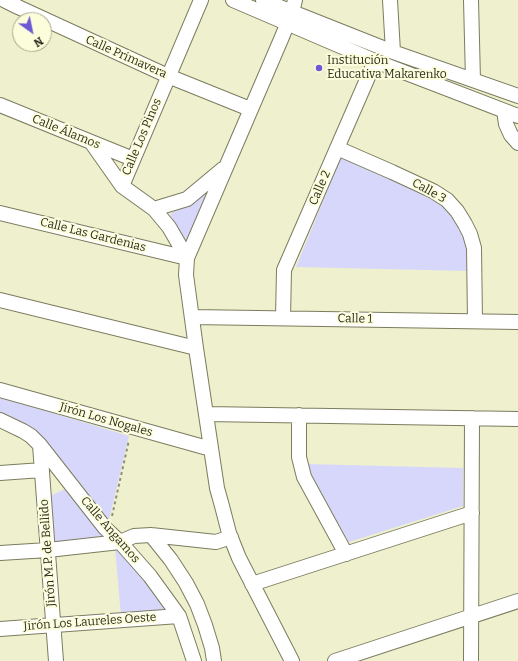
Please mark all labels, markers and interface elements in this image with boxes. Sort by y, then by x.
north arrow [12,12,52,52]
street label: Calle Primavera [83,33,169,81]
text: N [31,34,45,49]
place label: Institución Educativa Makarenko [327,54,447,82]
marker: Institución Educativa Makarenko [314,63,324,73]
street label: Calle Los Pinos [119,96,165,178]
street label: Calle Álamos [30,112,102,152]
street label: Calle 2 [306,168,334,208]
street label: Calle 3 [409,176,449,206]
street label: Calle Las Gardenias [39,215,147,255]
street label: Calle 1 [337,311,373,327]
street label: Jirón Los Nogales [58,400,154,440]
street label: Calle Angamos [77,494,143,566]
street label: Jirón M.P. de Bellido [37,499,59,607]
street label: Jirón Los Laureles Oeste [23,610,157,634]

